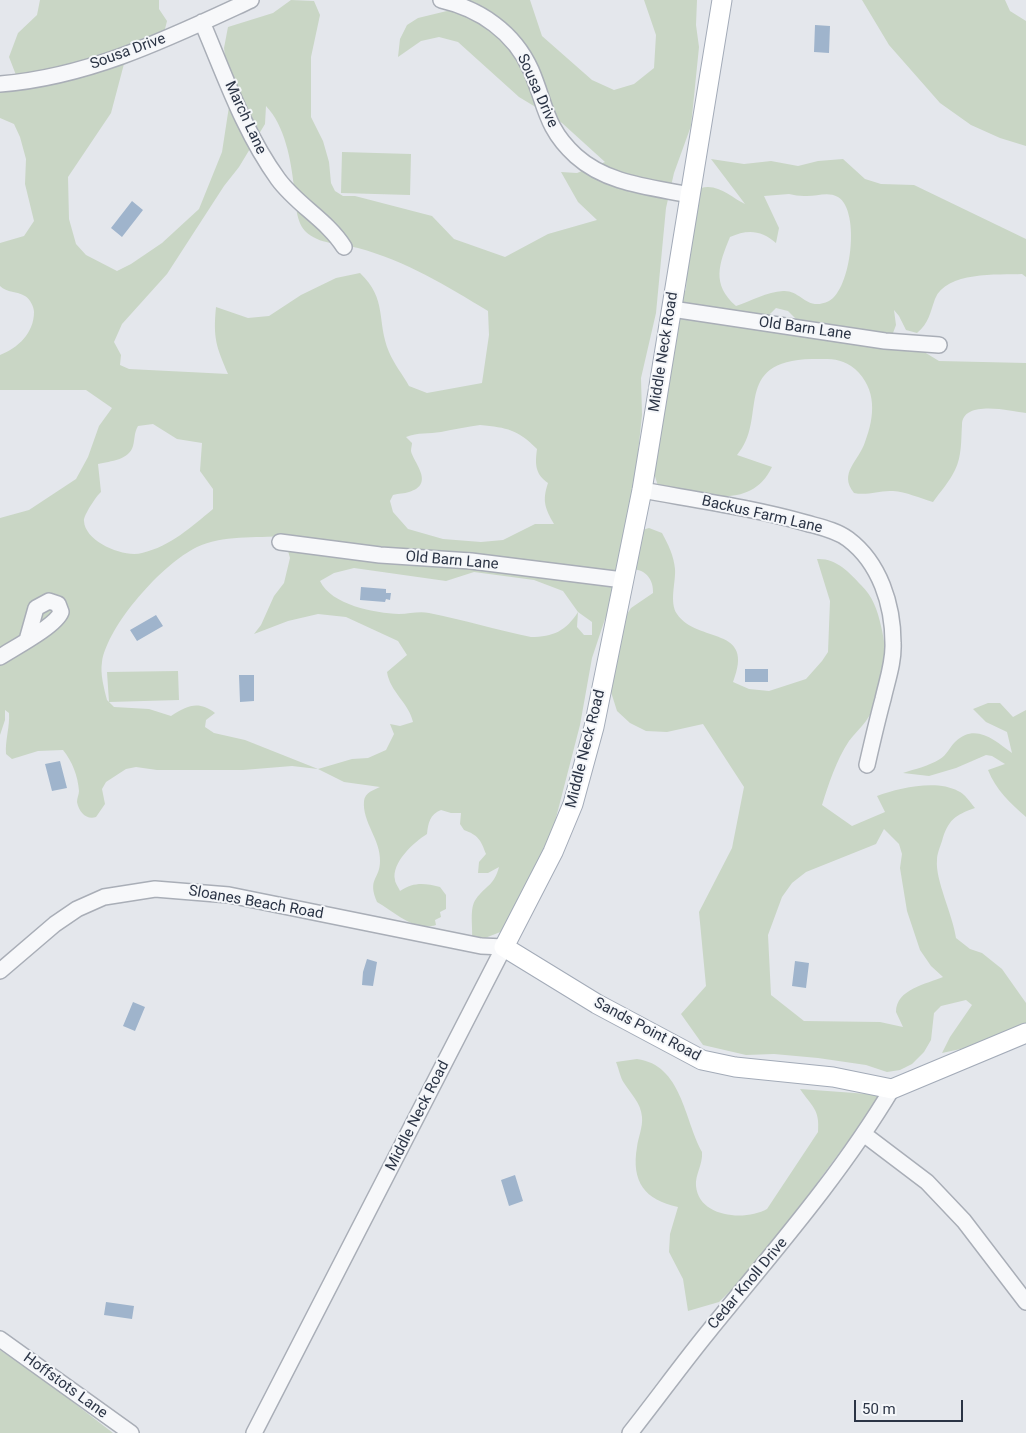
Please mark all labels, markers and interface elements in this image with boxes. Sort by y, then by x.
street label: Sousa Drive [88,30,168,74]
street label: Sousa Drive [513,51,561,131]
street label: March Lane [220,79,270,157]
street label: Middle Neck Road [646,291,682,413]
street label: Old Barn Lane [758,314,852,344]
street label: Backus Farm Lane [700,492,824,538]
street label: Old Barn Lane [405,548,499,574]
street label: Middle Neck Road [563,688,609,810]
street label: Sloanes Beach Road [187,882,325,924]
street label: Sands Point Road [591,994,703,1066]
street label: Middle Neck Road [382,1058,454,1174]
street label: Cedar Knoll Drive [704,1235,792,1333]
street label: Hoffstots Lane [19,1349,111,1423]
scale bar [856,1390,965,1422]
text: 50 m [862,1400,896,1418]

